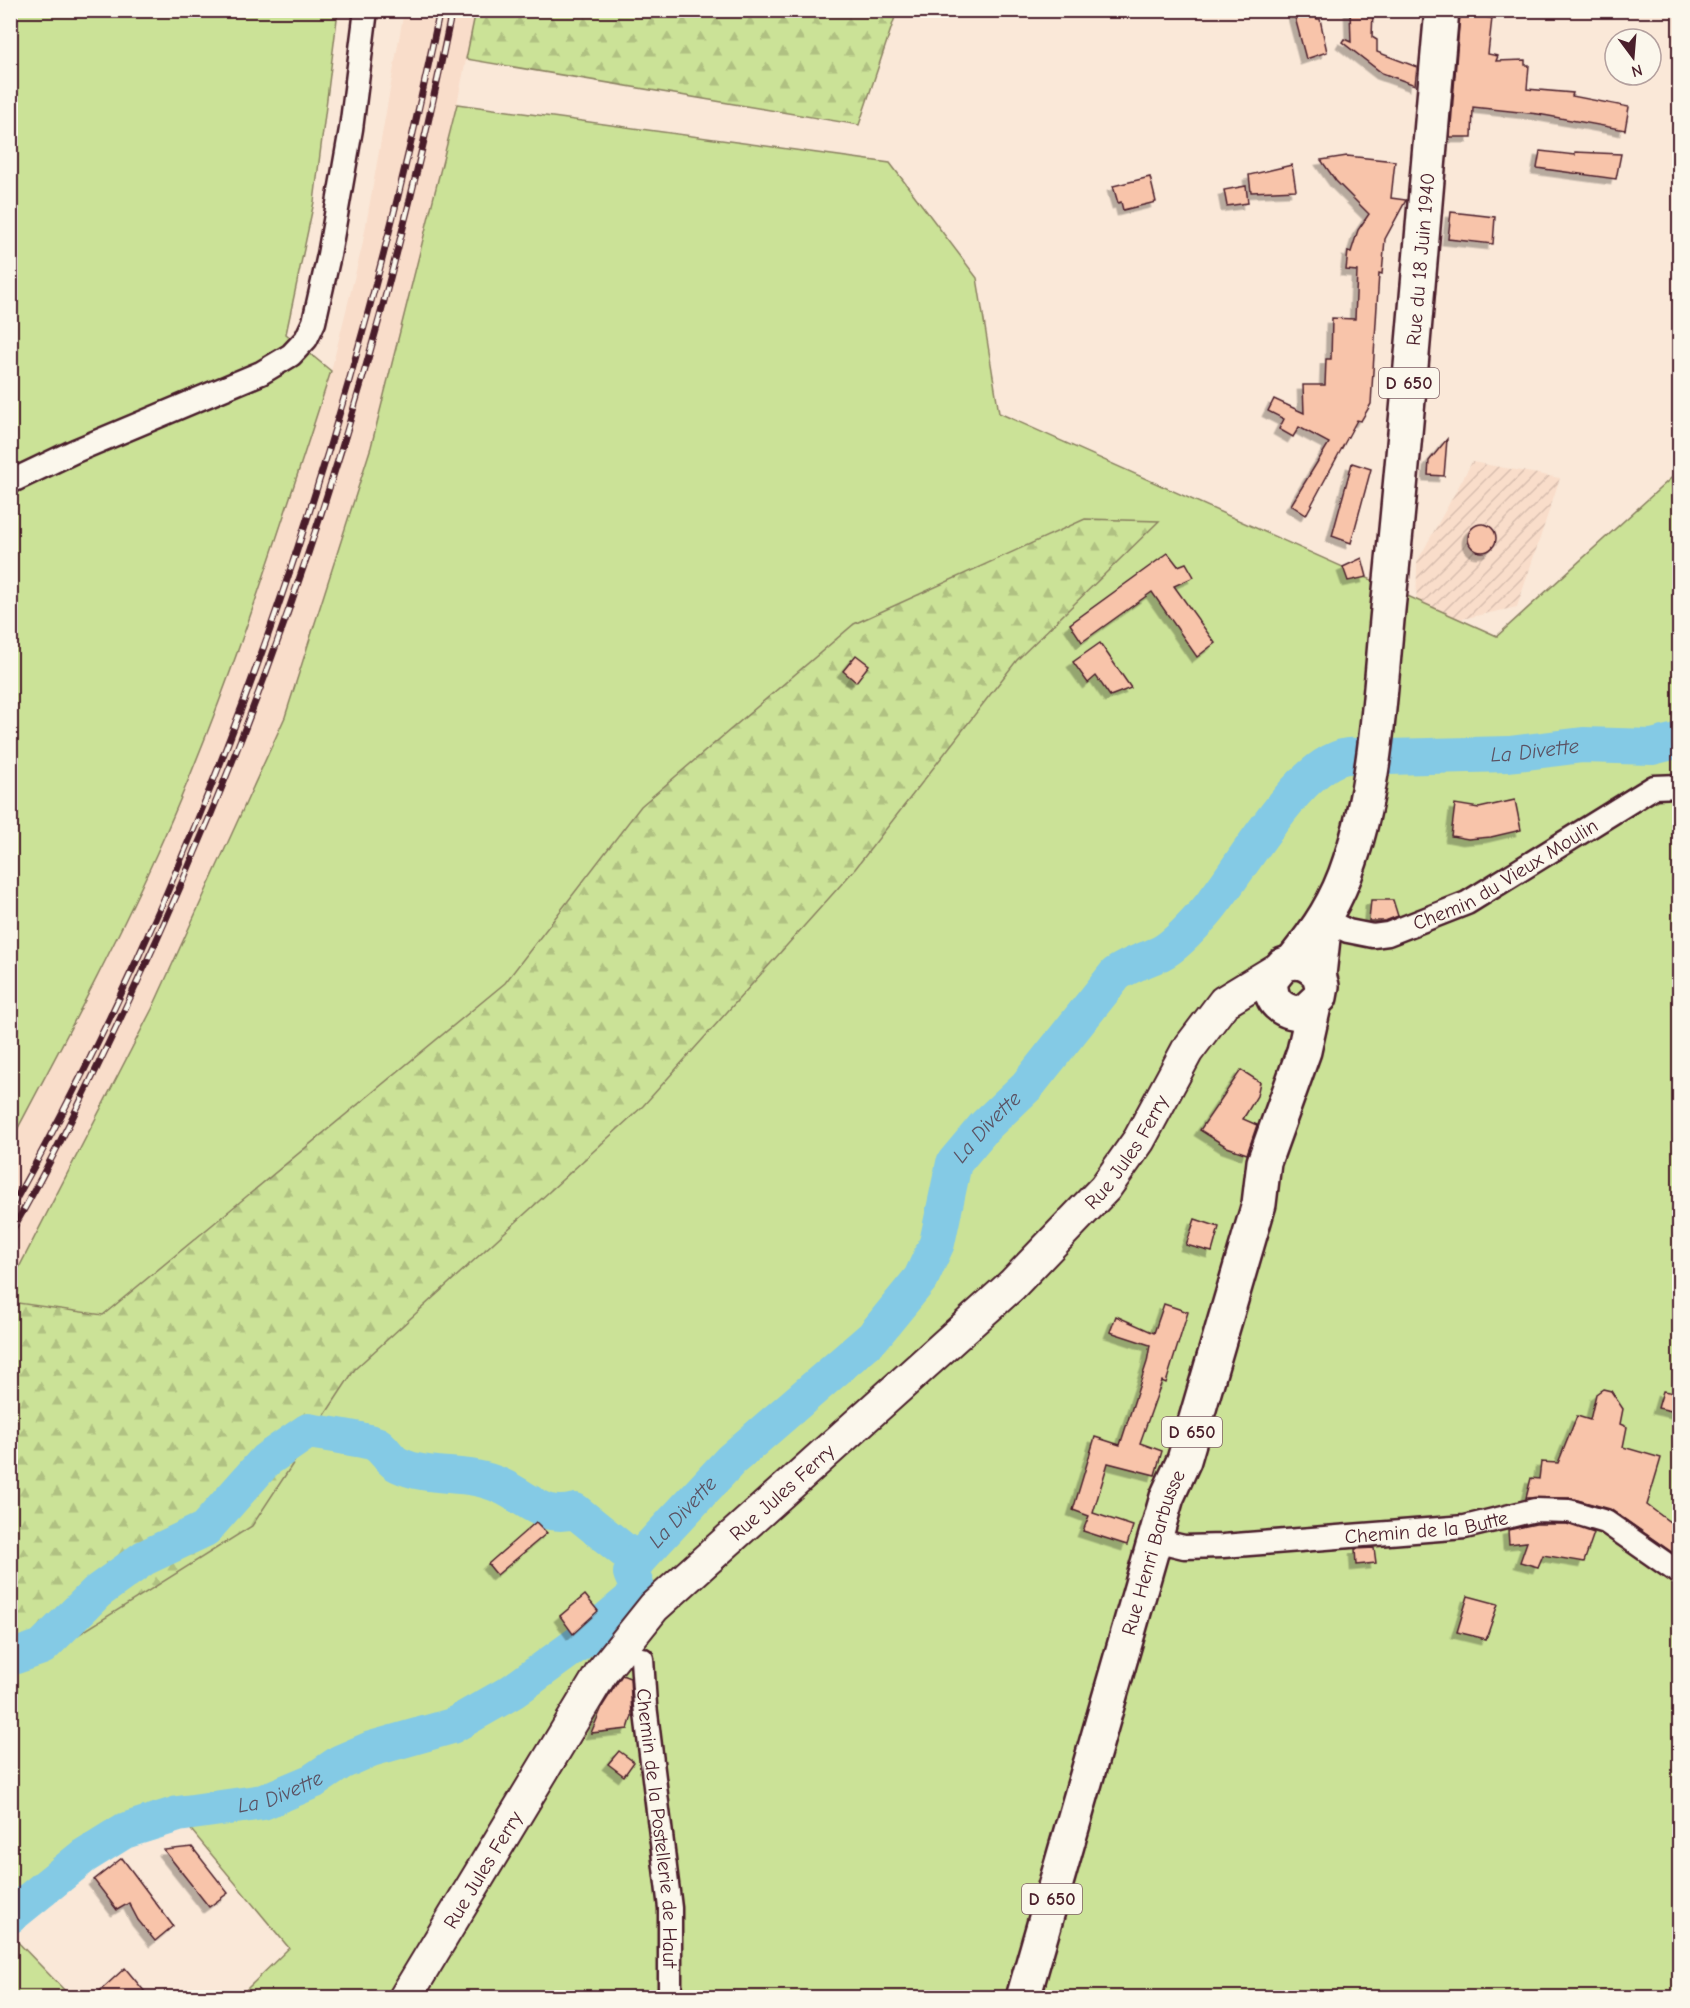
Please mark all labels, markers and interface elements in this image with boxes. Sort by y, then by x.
north arrow [1603,27,1663,87]
text: N [1629,60,1644,81]
street label: Rue du 18 Juin 1940 [1401,172,1439,347]
road number: D 650 [1379,368,1439,398]
water label: La Divette [1490,734,1581,766]
street label: Chemin du Vieux Moulin [1409,813,1602,935]
water label: La Divette [948,1086,1026,1167]
street label: Rue Jules Ferry [1080,1091,1173,1214]
road number: D 650 [1162,1417,1222,1447]
street label: Rue Jules Ferry [725,1439,839,1545]
street label: Rue Henri Barbusse [1116,1466,1189,1638]
water label: La Divette [643,1471,722,1553]
street label: Chemin de la Butte [1344,1506,1510,1548]
street label: Chemin de la Postellerie de Haut [632,1688,682,1969]
water label: La Divette [236,1766,328,1817]
street label: Rue Jules Ferry [438,1807,527,1932]
road number: D 650 [1022,1884,1082,1914]

